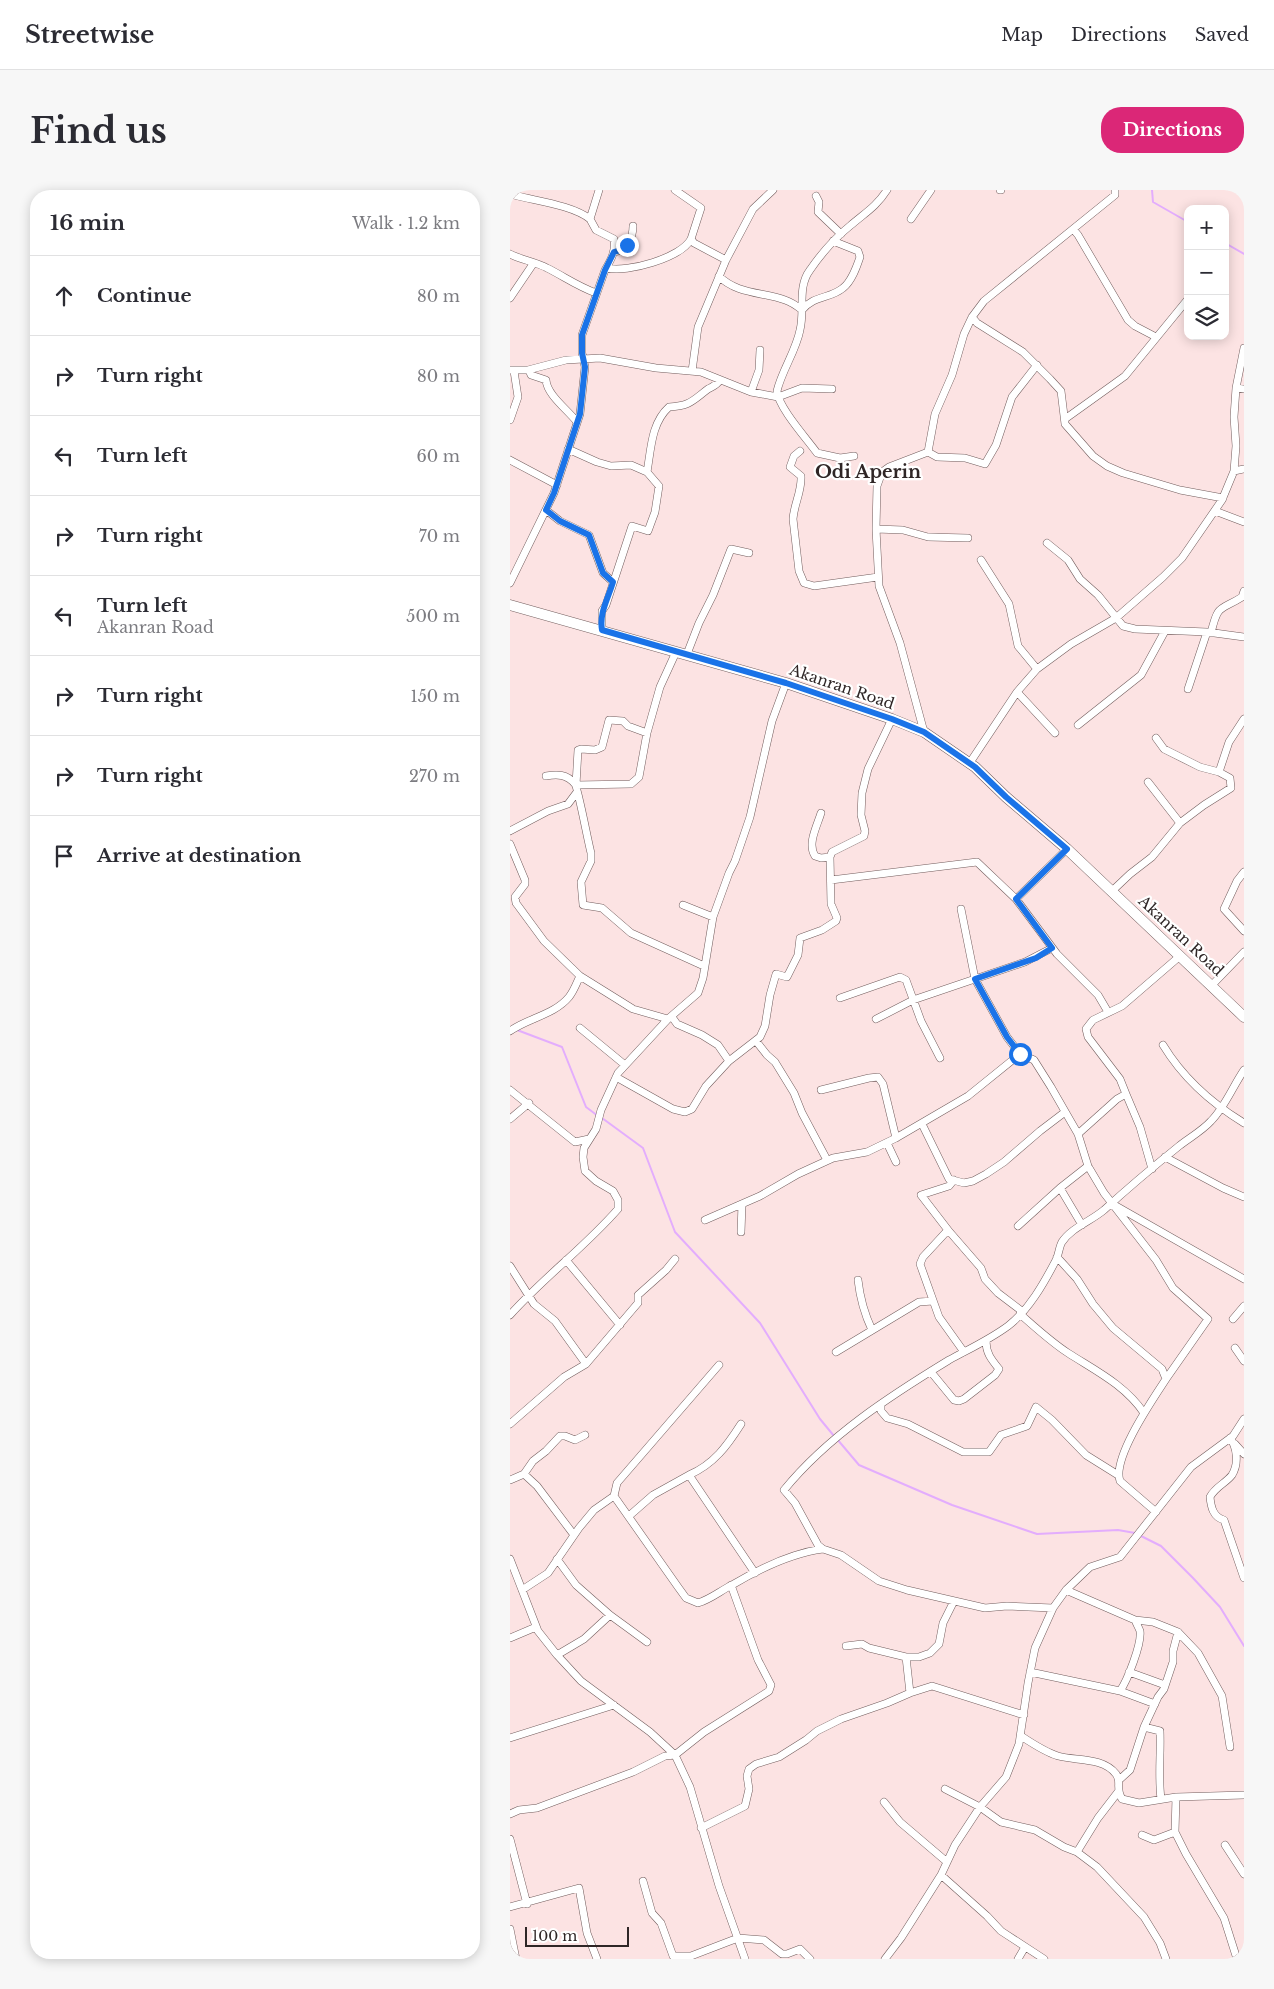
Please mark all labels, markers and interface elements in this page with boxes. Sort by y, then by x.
text: Streetwise [25,20,154,49]
text: Map [1001,24,1043,46]
text: Directions [1071,24,1167,46]
text: Saved [1195,24,1249,46]
button: Directions [1101,107,1244,153]
text: Find us [30,109,167,152]
map controls [1184,205,1229,340]
button: + [1184,205,1229,250]
text: 16 min [50,210,125,236]
text: Walk · 1.2 km [352,213,460,233]
route end [616,234,639,257]
button: − [1184,250,1229,295]
icon: ahead [50,282,78,310]
text: Continue [97,284,192,307]
text: 80 m [417,286,460,306]
button: layers [1184,295,1229,340]
icon: right [50,362,78,390]
text: Turn right [97,364,203,387]
text: 80 m [417,366,460,386]
icon: left [50,442,78,470]
text: Turn left [97,444,188,467]
text: 60 m [417,446,460,466]
district label: Odi Aperin [815,461,921,483]
icon: right [50,522,78,550]
text: Turn right [97,524,203,547]
text: 70 m [419,526,460,546]
text: Turn left [97,594,188,617]
icon: left [50,602,78,630]
text: 500 m [406,606,460,626]
text: Akanran Road [97,617,214,637]
street label: Akanran Road [786,659,897,713]
icon: right [50,682,78,710]
text: Turn right [97,684,203,707]
text: 150 m [411,686,460,706]
icon: right [50,762,78,790]
text: Turn right [97,764,203,787]
text: 270 m [409,766,460,786]
icon: arrive [50,842,78,870]
text: Arrive at destination [97,844,301,867]
street label: Akanran Road [1134,891,1228,980]
route start [1009,1043,1032,1066]
scale bar [525,1924,629,1947]
text: 100 m [532,1927,577,1945]

